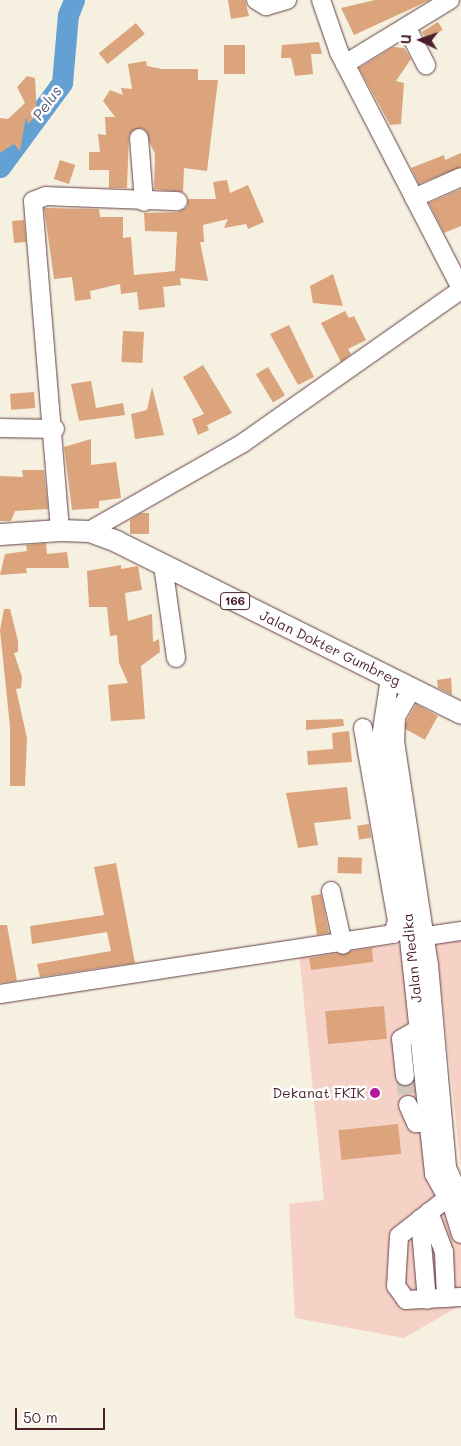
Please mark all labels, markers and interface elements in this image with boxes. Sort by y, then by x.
north arrow [396,15,446,65]
text: U [396,34,415,45]
water label: Pelus [29,82,65,124]
road number: 166 [220,592,250,610]
street label: Jalan Dokter Gumbreg [257,607,403,689]
street label: Jalan Medika [399,912,425,1004]
place label: Dekanat FKIK [272,1085,365,1101]
marker: Dekanat FKIK [369,1087,381,1099]
scale bar [18,1398,108,1430]
text: 50 m [23,1407,58,1427]

